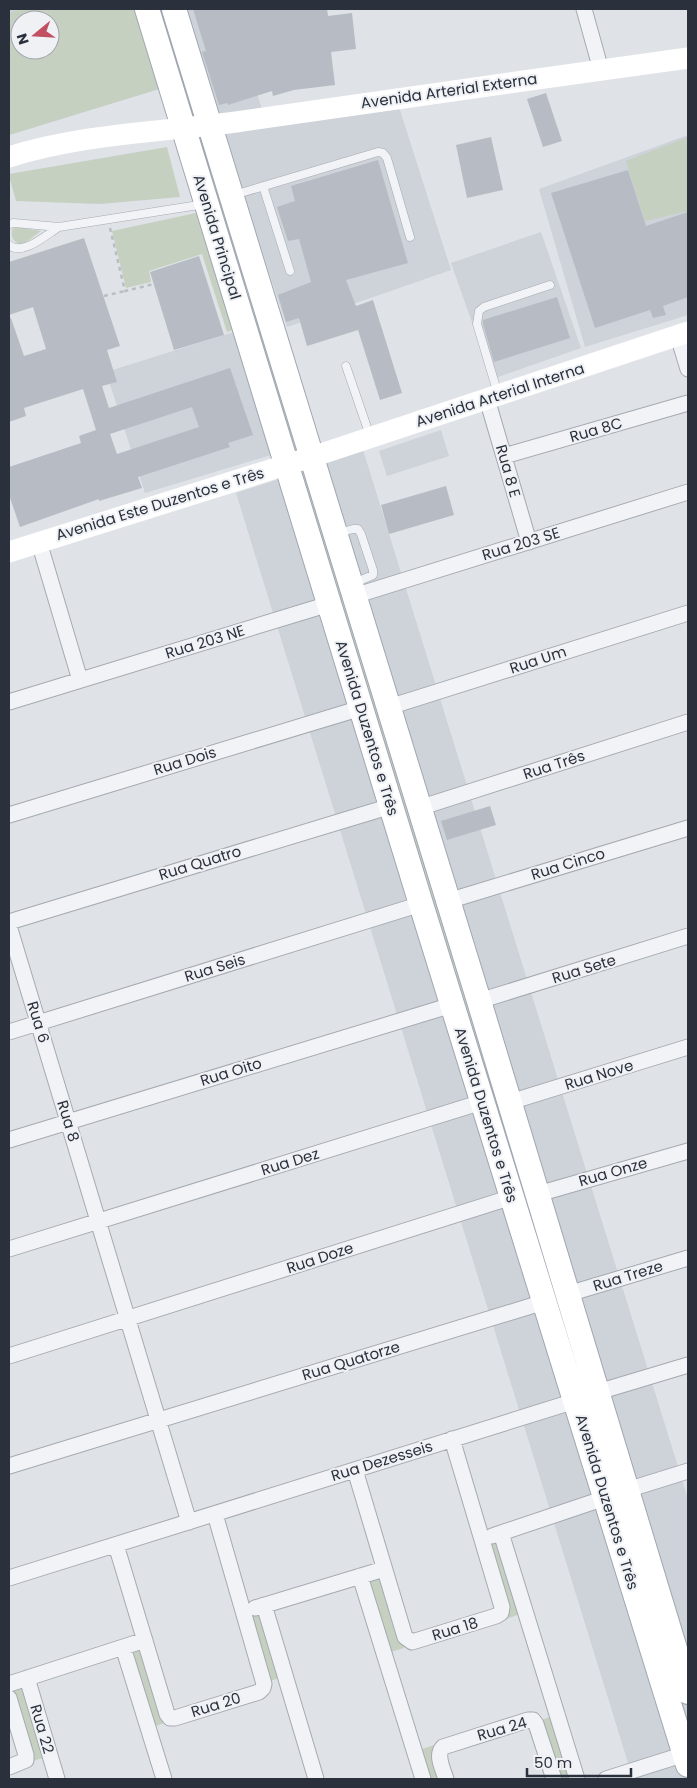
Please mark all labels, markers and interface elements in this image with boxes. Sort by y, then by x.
north arrow [10,10,60,60]
text: N [11,31,34,47]
street label: Avenida Arterial Externa [359,68,539,113]
street label: Avenida Principal [188,172,246,302]
street label: Avenida Arterial Interna [413,357,587,432]
street label: Rua 8C [567,412,625,447]
street label: Rua 8 E [491,442,526,500]
street label: Avenida Este Duzentos e Três [53,462,267,545]
street label: Rua 203 SE [479,522,562,565]
street label: Rua 203 NE [163,619,247,664]
street label: Avenida Duzentos e Três [331,638,404,818]
street label: Rua Um [507,641,569,679]
street label: Rua Dois [151,741,219,780]
street label: Rua Três [520,745,588,784]
street label: Rua Quatro [156,840,244,885]
street label: Rua Cinco [528,842,607,885]
street label: Rua Seis [182,948,248,987]
street label: Rua Sete [549,949,618,988]
street label: Rua 6 [22,999,55,1045]
street label: Avenida Duzentos e Três [450,1025,523,1205]
street label: Rua Oito [197,1052,264,1091]
street label: Rua Nove [562,1054,636,1095]
street label: Rua 8 [52,1098,85,1144]
street label: Rua Dez [258,1143,322,1180]
street label: Rua Onze [576,1152,650,1191]
street label: Rua Doze [284,1237,356,1278]
street label: Rua Treze [590,1255,665,1296]
street label: Rua Quatorze [299,1336,402,1385]
street label: Avenida Duzentos e Três [571,1412,644,1592]
street label: Rua Dezesseis [328,1435,435,1486]
street label: Rua 18 [429,1612,480,1645]
street label: Rua 20 [188,1687,243,1722]
street label: Rua 22 [25,1702,59,1756]
street label: Rua 24 [474,1711,529,1746]
scale bar [527,1746,631,1778]
text: 50 m [534,1752,572,1773]

